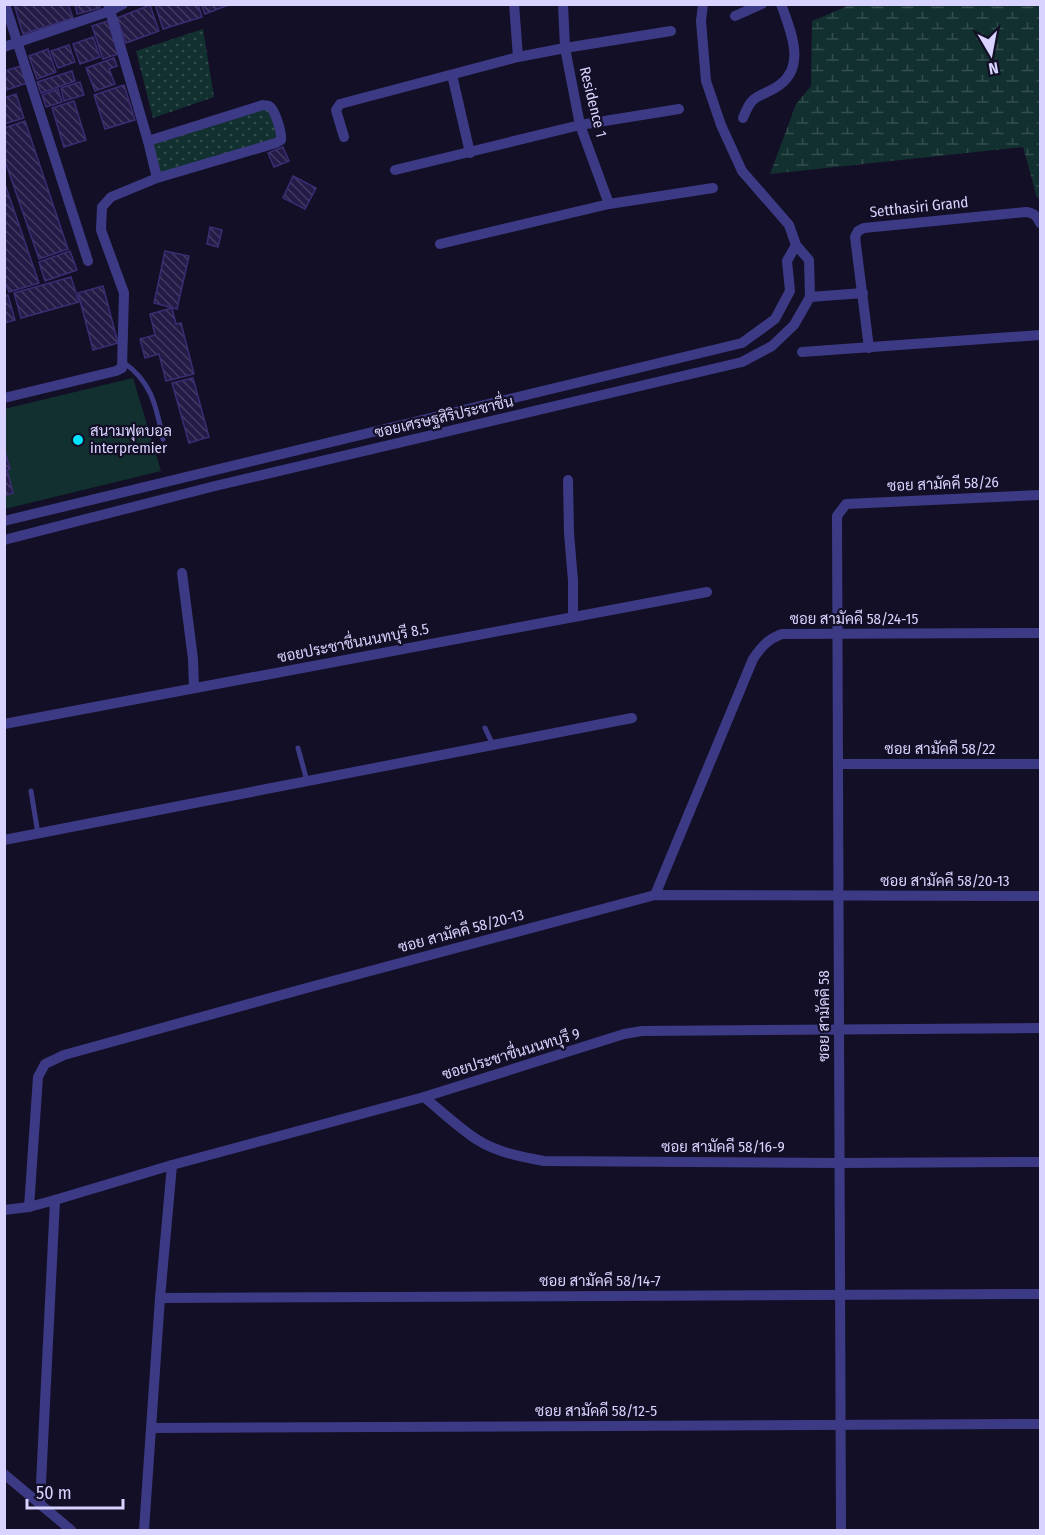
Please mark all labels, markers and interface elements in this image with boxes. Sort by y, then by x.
north arrow [961,24,1021,84]
text: N [987,58,1000,78]
street label: Residence 1 [576,65,610,139]
street label: Setthasiri Grand [869,193,969,221]
street label: ซอยเศรษฐสิริประชาชื่น [372,386,515,443]
place label: สนามฟุตบอล interpremier [90,422,172,457]
marker: สนามฟุตบอล interpremier [71,433,85,447]
street label: ซอย สามัคคี 58/26 [887,472,999,495]
street label: ซอย สามัคคี 58/24-15 [790,609,918,628]
street label: ซอยประชาชื่นนนทบุรี 8.5 [275,614,431,668]
street label: ซอย สามัคคี 58/22 [885,739,996,758]
street label: ซอย สามัคคี 58/20-13 [880,871,1010,890]
street label: ซอย สามัคคี 58/20-13 [396,905,526,956]
street label: ซอย สามัคคี 58 [814,970,833,1062]
street label: ซอยประชาชื่นนนทบุรี 9 [438,1019,583,1085]
street label: ซอย สามัคคี 58/16-9 [661,1137,785,1156]
street label: ซอย สามัคคี 58/14-7 [539,1271,661,1290]
street label: ซอย สามัคคี 58/12-5 [535,1401,657,1420]
scale bar [27,1472,123,1510]
text: 50 m [36,1482,72,1504]

